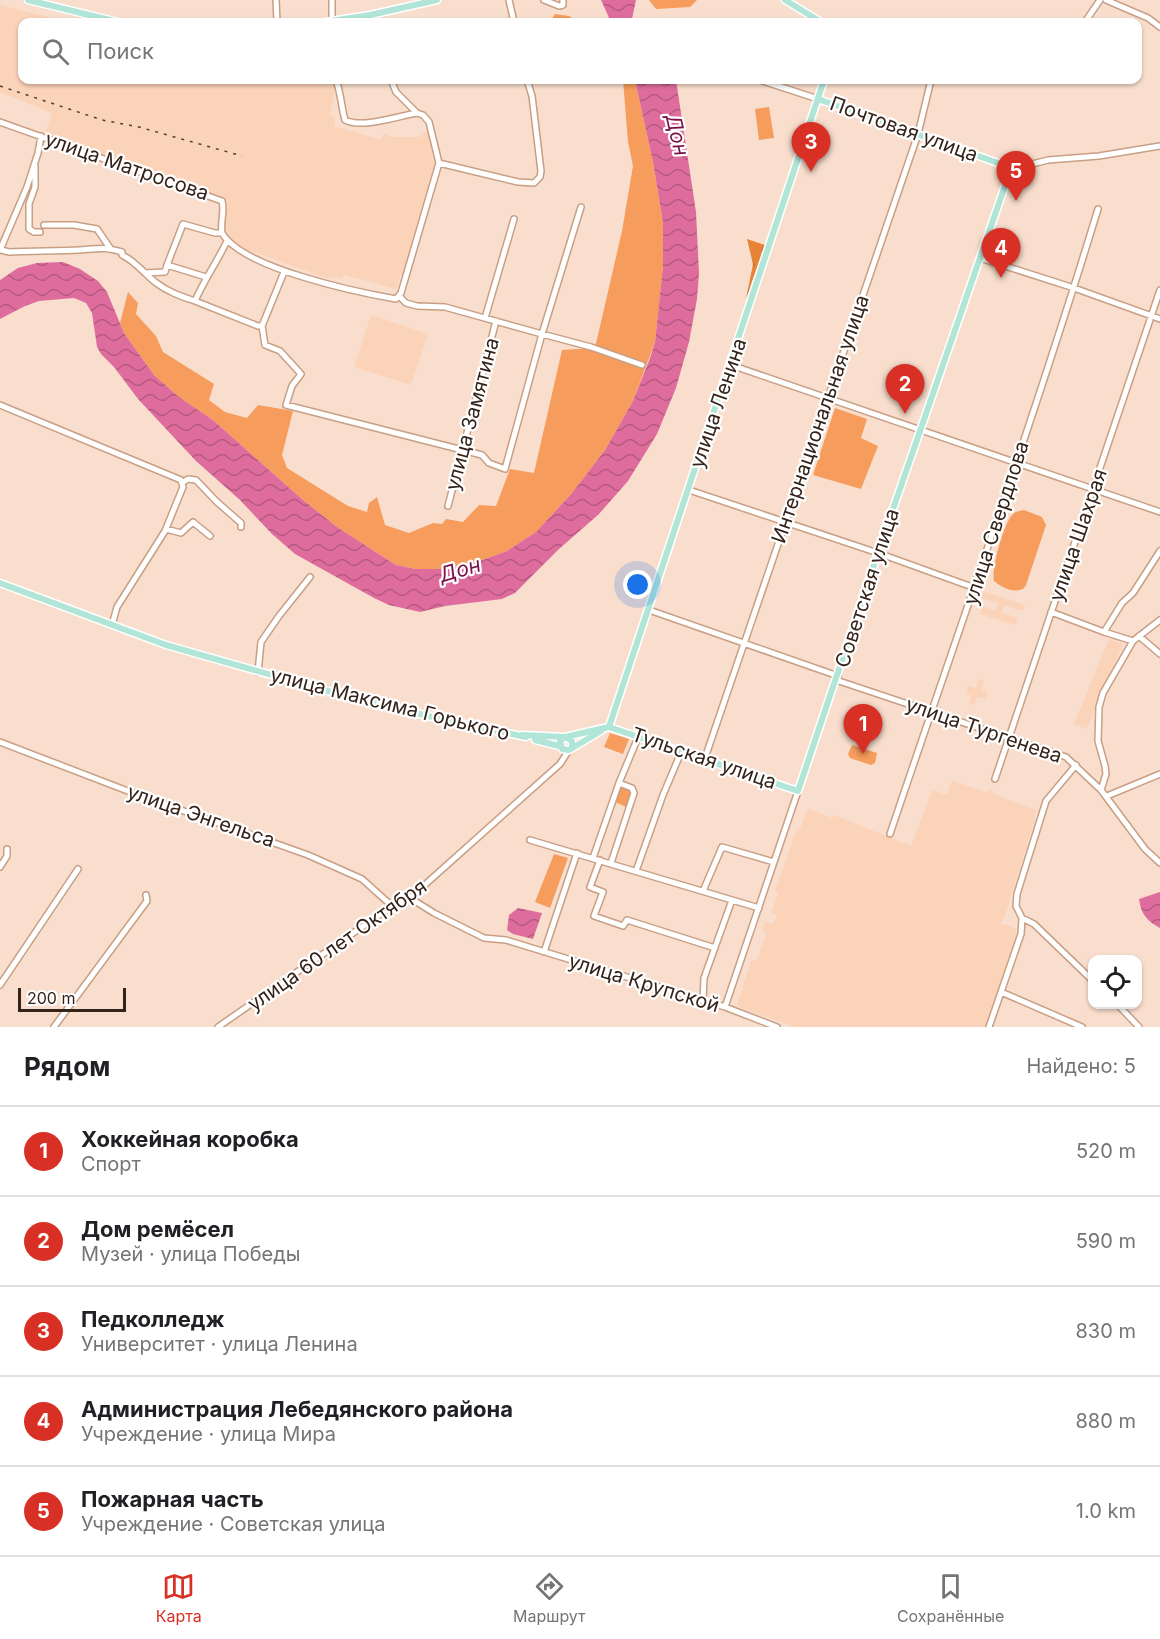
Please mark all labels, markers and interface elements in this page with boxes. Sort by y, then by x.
search box [18,18,1142,84]
icon: search [39,35,72,68]
text: Поиск [87,38,154,64]
street label: Почтовая улица [827,91,981,167]
water label: Дон [660,111,694,158]
pin: 3 [792,122,830,172]
street label: улица Матросова [42,127,212,205]
pin: 5 [996,152,1036,201]
pin: 4 [982,228,1020,278]
street label: Интернациональная улица [766,292,874,546]
street label: улица Замятина [440,335,504,493]
street label: улица Ленина [685,335,751,471]
pin: 2 [886,364,924,414]
street label: улица Свердлова [958,438,1034,608]
street label: улица Шахрая [1044,466,1112,604]
street label: Советская улица [830,506,904,670]
water label: Дон [435,552,484,588]
your location [623,570,652,599]
street label: улица Максима Горького [268,663,512,745]
street label: улица Тургенева [903,692,1065,768]
pin: 1 [844,704,882,754]
street label: Тульская улица [628,722,780,794]
street label: улица Энгельса [124,780,278,852]
street label: улица 60 лет Октября [243,874,431,1016]
street label: улица Крупской [566,949,722,1017]
map controls [1088,955,1142,1009]
button: locate [1088,955,1142,1009]
scale bar [18,985,126,1013]
text: 200 m [27,988,75,1008]
text: Рядом [24,1051,110,1082]
text: Найдено: 5 [1026,1054,1136,1078]
text: Хоккейная коробка [81,1126,299,1152]
text: 1 [39,1139,48,1163]
text: 520 m [1076,1139,1136,1163]
text: Спорт [81,1152,141,1176]
text: Дом ремёсел [81,1216,234,1242]
text: 2 [37,1229,50,1253]
text: 590 m [1076,1229,1136,1253]
text: Музей · улица Победы [81,1242,301,1266]
text: Педколледж [81,1306,224,1332]
text: 3 [37,1319,50,1343]
text: 830 m [1076,1319,1136,1343]
text: Университет · улица Ленина [81,1332,358,1356]
text: Администрация Лебедянского района [81,1396,513,1422]
text: 4 [37,1409,50,1433]
text: 880 m [1075,1409,1136,1433]
text: Учреждение · улица Мира [81,1422,336,1446]
text: Пожарная часть [81,1486,264,1512]
text: 5 [37,1499,50,1523]
text: 1.0 km [1076,1499,1136,1523]
text: Учреждение · Советская улица [81,1512,386,1536]
tab: Карта [156,1570,202,1626]
tab: Маршрут [513,1570,586,1626]
tab: Сохранённые [897,1570,1004,1626]

